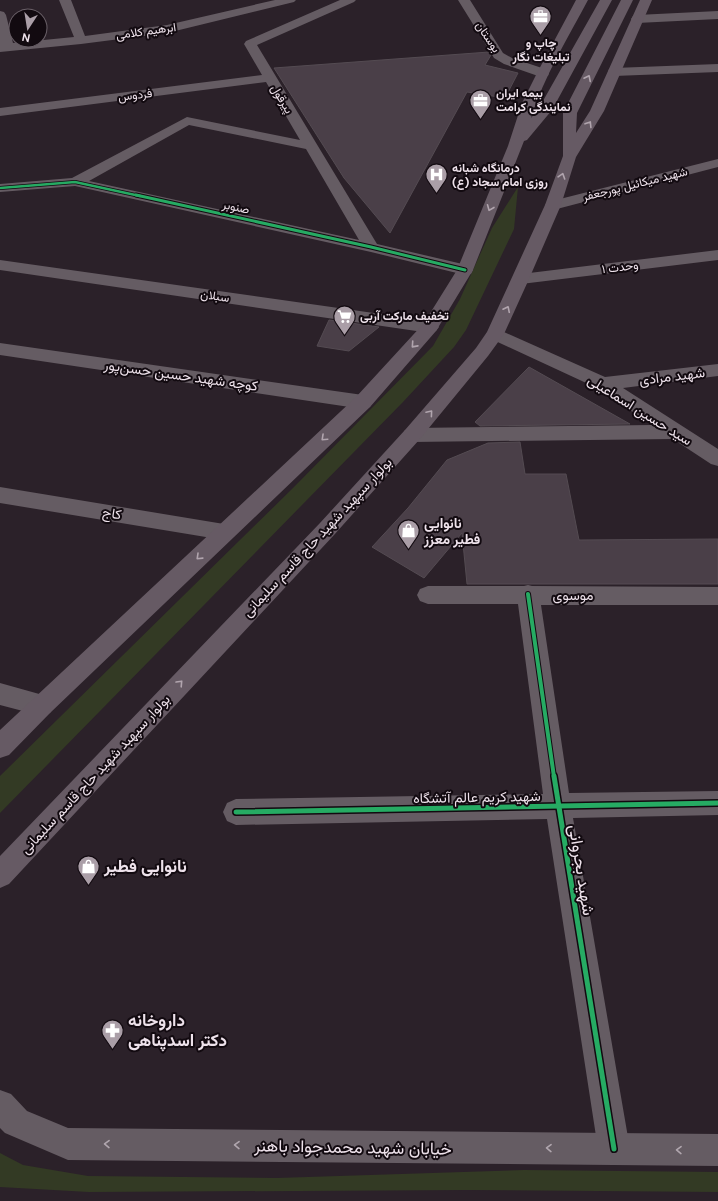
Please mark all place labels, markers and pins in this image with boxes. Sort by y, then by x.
office icon: چاپ و تبلیغات نگار [528,3,554,36]
place label: چاپ و تبلیغات نگار [511,35,570,65]
place label: بیمه ایران نمایندگی کرامت [496,85,571,115]
office icon: بیمه ایران نمایندگی کرامت [467,87,493,120]
place label: درمانگاه شبانه روزی امام سجاد (ع) [452,160,548,190]
hospital icon: درمانگاه شبانه روزی امام سجاد (ع) [423,162,449,195]
supermarket icon: تخفیف مارکت آربی [331,303,357,336]
place label: تخفیف مارکت آربی [360,308,449,324]
place label: نانوایی فطیر معزز [423,514,480,548]
shop icon: نانوایی فطیر معزز [395,518,421,551]
shop icon: نانوایی فطیر [76,853,102,886]
place label: نانوایی فطیر [103,855,187,877]
place label: داروخانه دكتر اسدپناهی [128,1009,227,1052]
pharmacy icon: داروخانه دكتر اسدپناهی [99,1017,125,1050]

